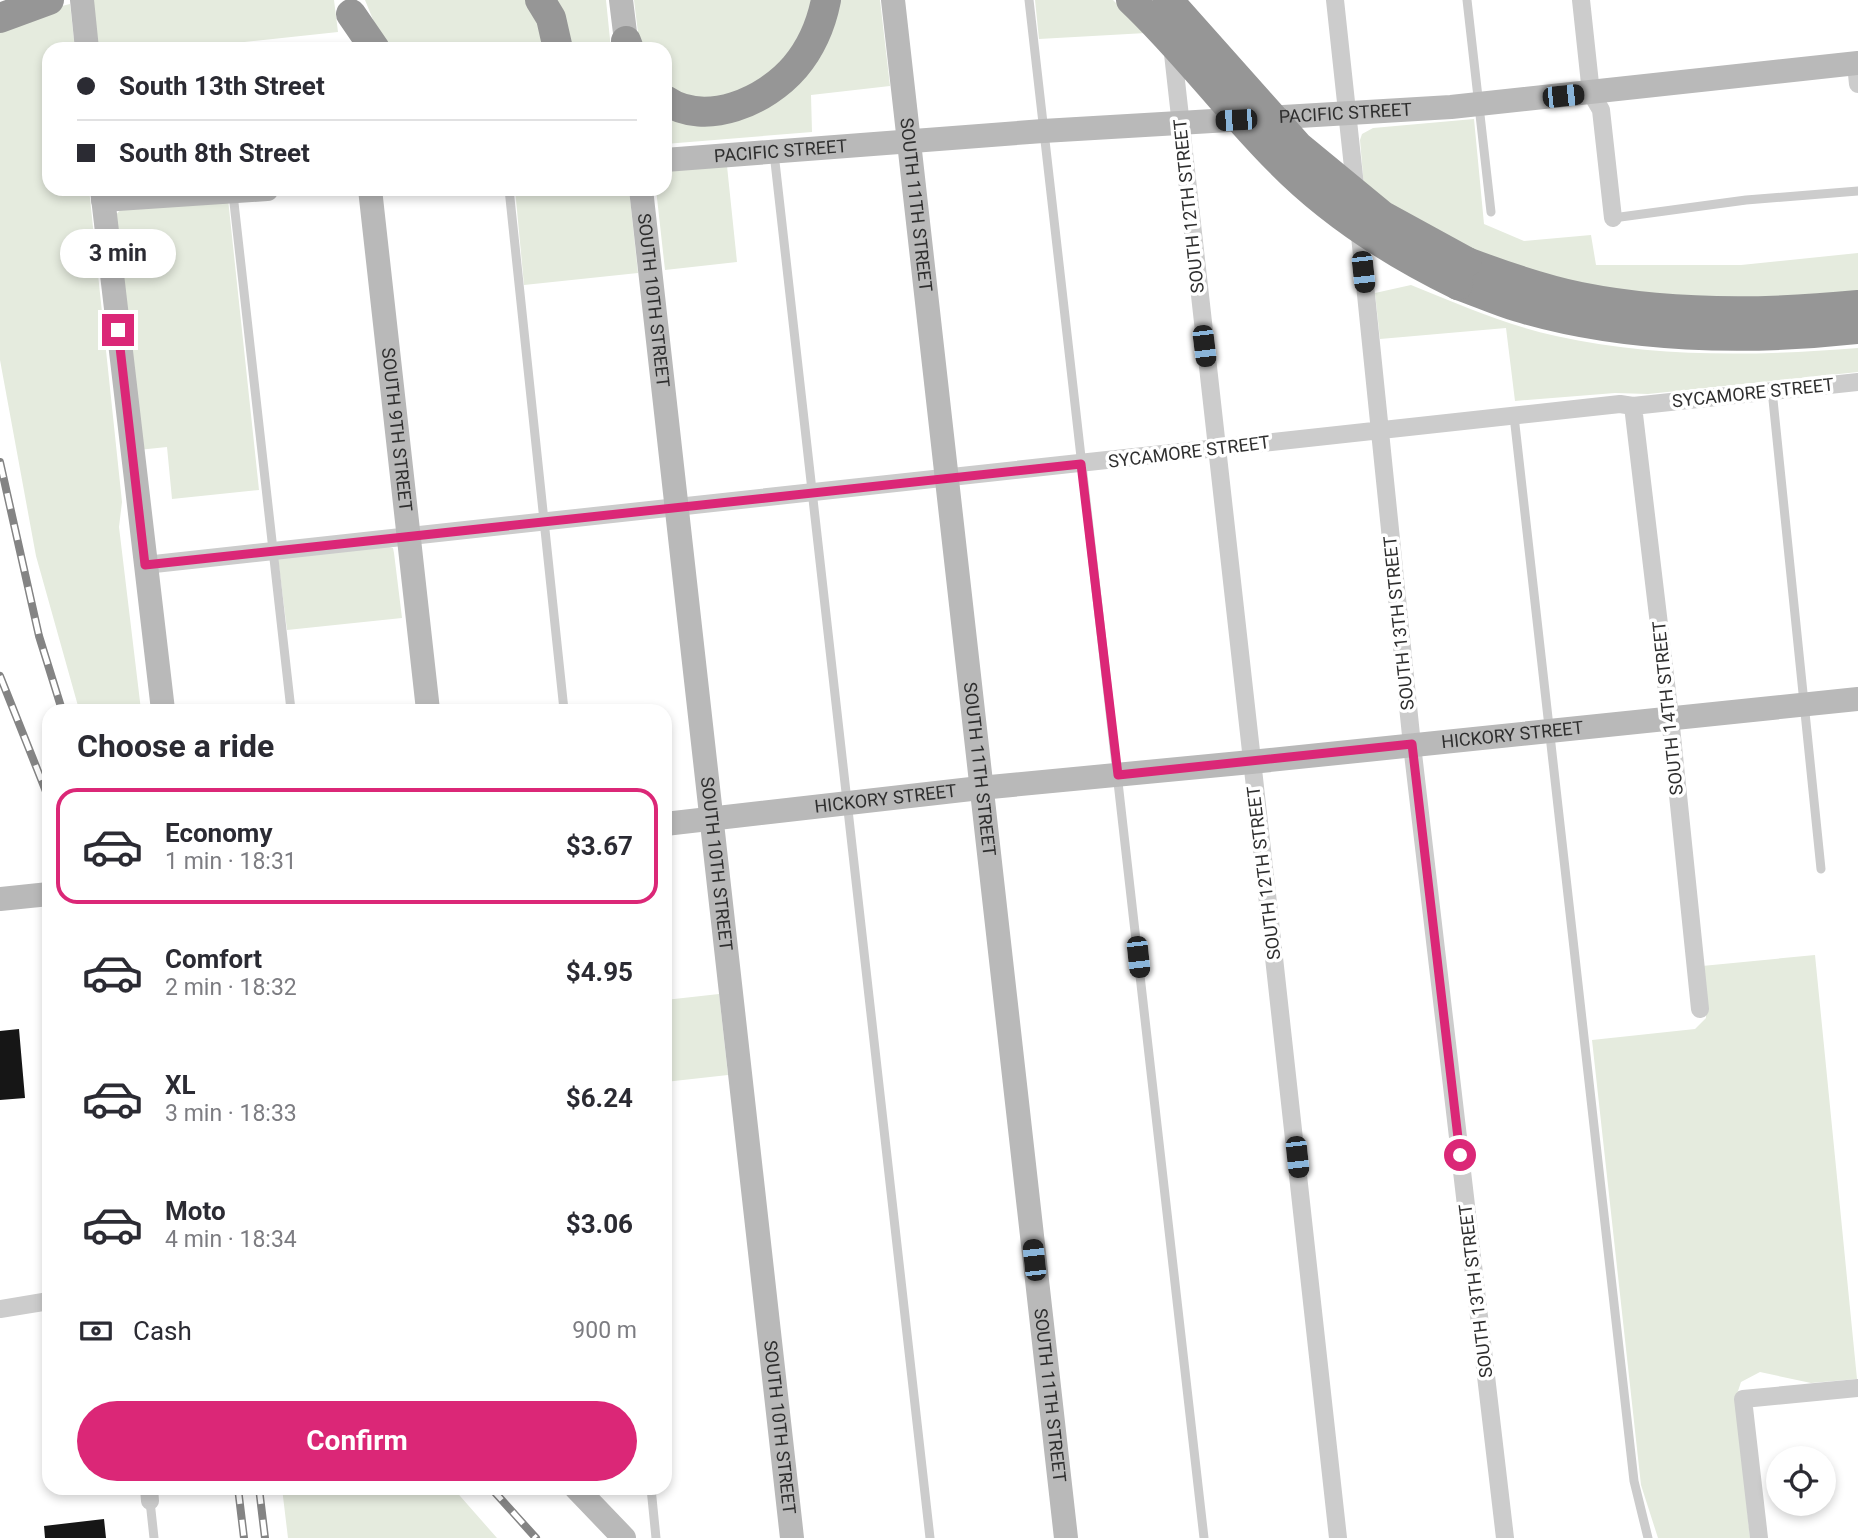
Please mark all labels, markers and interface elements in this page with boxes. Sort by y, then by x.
text: South 13th Street [119,71,325,101]
car [1542,83,1585,109]
street label: PACIFIC STREET [1278,98,1413,127]
car [1215,108,1258,132]
street label: SOUTH 11TH STREET [896,117,937,293]
street label: SOUTH 12TH STREET [1169,118,1208,294]
street label: PACIFIC STREET [713,135,848,166]
text: South 8th Street [119,138,310,168]
street label: SOUTH 10TH STREET [634,212,674,389]
callout: 3 min [60,229,176,278]
text: 3 min [89,240,147,267]
car [1351,250,1376,294]
route end [102,314,134,346]
car [1192,324,1217,368]
street label: SOUTH 9TH STREET [378,346,417,513]
street label: SYCAMORE STREET [1671,374,1835,411]
street label: SYCAMORE STREET [1107,431,1271,472]
street label: SOUTH 13TH STREET [1379,535,1418,711]
street label: SOUTH 14TH STREET [1648,620,1687,796]
street label: SOUTH 11TH STREET [960,681,1000,857]
street label: HICKORY STREET [1440,717,1585,752]
text: Choose a ride [77,727,274,765]
street label: SOUTH 10TH STREET [697,776,737,952]
street label: HICKORY STREET [813,780,958,817]
street label: SOUTH 12TH STREET [1242,785,1285,961]
icon: car [81,815,144,878]
text: Economy [165,818,272,848]
text: $3.67 [566,831,633,861]
text: 1 min · 18:31 [165,848,297,875]
car [1126,935,1151,979]
icon: car [81,941,144,1004]
text: Comfort [165,944,262,974]
text: $4.95 [566,957,633,987]
text: 2 min · 18:32 [165,974,297,1001]
icon: car [81,1067,144,1130]
text: XL [165,1070,196,1100]
text: $6.24 [566,1083,633,1113]
text: 3 min · 18:33 [165,1100,297,1127]
car [1285,1135,1310,1179]
route start [1444,1139,1476,1171]
icon: car [81,1193,144,1256]
text: Moto [165,1196,226,1226]
street label: SOUTH 13TH STREET [1454,1203,1497,1379]
text: $3.06 [566,1209,633,1239]
text: 4 min · 18:34 [165,1226,297,1253]
car [1022,1238,1047,1282]
street label: SOUTH 11TH STREET [1030,1307,1071,1484]
icon: cash [77,1312,115,1350]
text: Cash [133,1316,192,1346]
text: 900 m [572,1317,637,1344]
street label: SOUTH 10TH STREET [760,1339,800,1516]
button: Confirm [77,1401,637,1481]
map controls [1766,1446,1836,1516]
button: locate [1766,1446,1836,1516]

